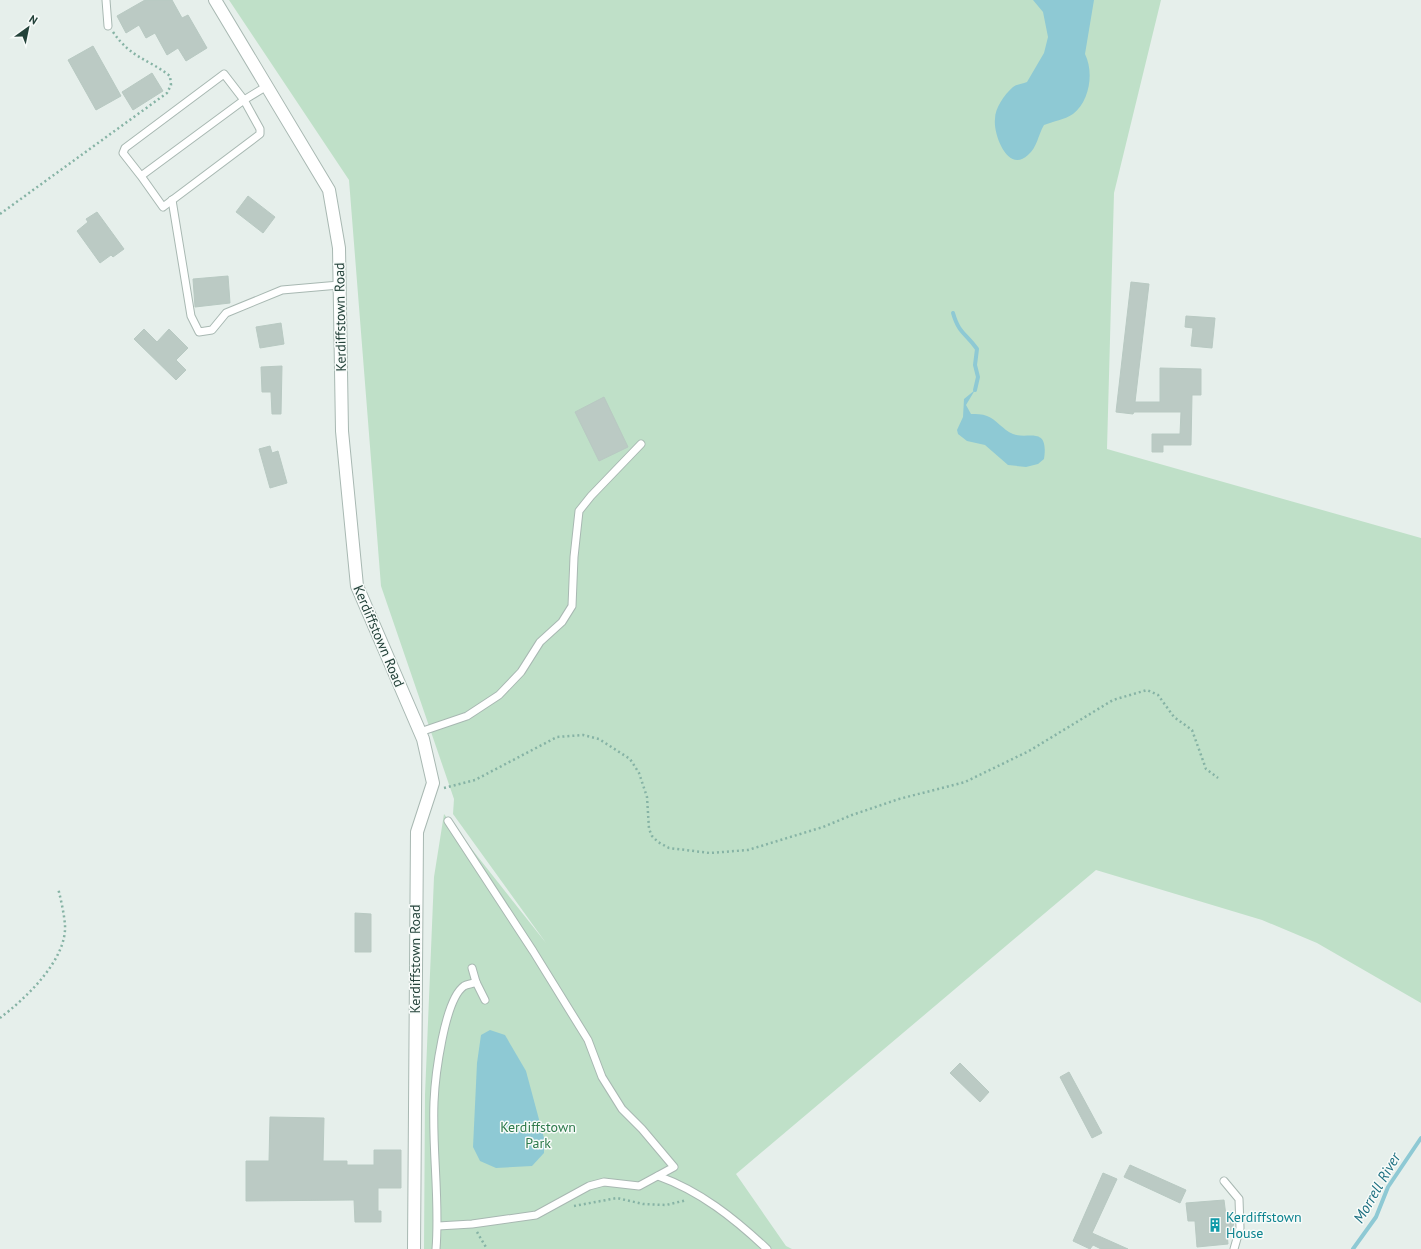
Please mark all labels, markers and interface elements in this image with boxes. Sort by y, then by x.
north arrow [8,8,48,48]
text: N [27,12,40,27]
street label: Kerdiffstown Road [330,262,350,372]
street label: Kerdiffstown Road [349,582,409,690]
street label: Kerdiffstown Road [406,904,424,1014]
park label: Kerdiffstown Park [500,1118,576,1152]
water label: Morrell River [1349,1148,1405,1226]
place label: Kerdiffstown House [1226,1208,1302,1242]
building icon: Kerdiffstown House [1207,1217,1223,1233]

